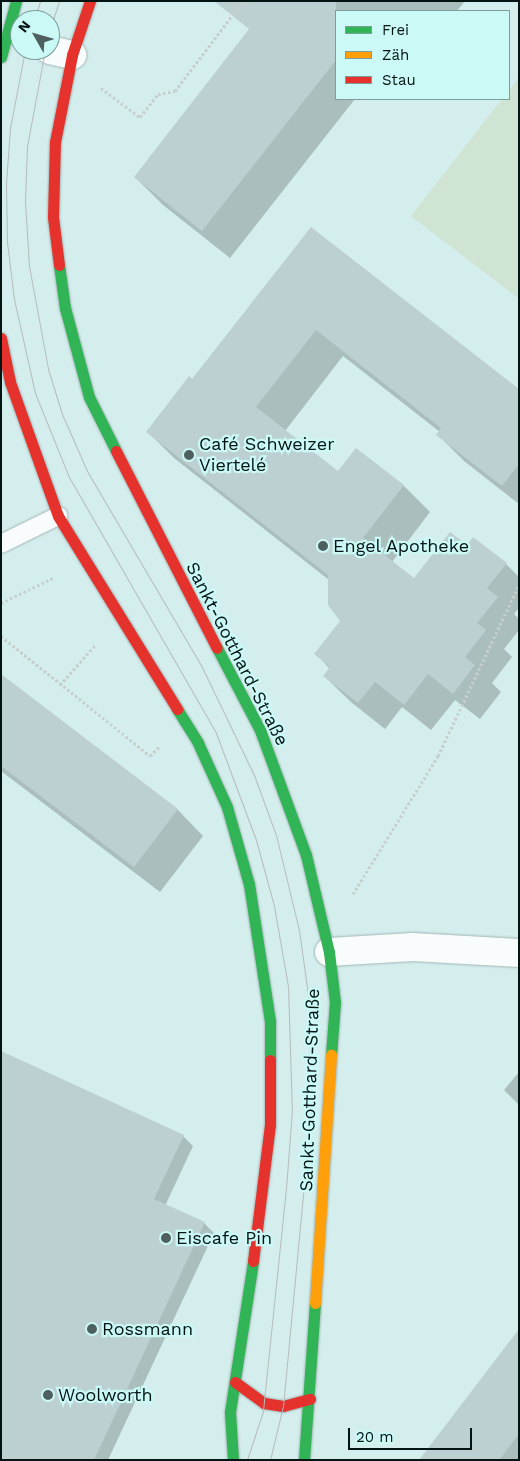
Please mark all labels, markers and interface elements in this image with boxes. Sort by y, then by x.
north arrow [10,10,60,60]
legend [335,10,510,100]
text: N [14,17,33,35]
text: Frei [382,21,409,39]
text: Zäh [382,46,409,64]
text: Stau [382,71,416,89]
place label: Café Schweizer Viertelé [199,434,335,476]
marker: Café Schweizer Viertelé [183,449,195,461]
place label: Engel Apotheke [333,535,470,557]
marker: Engel Apotheke [317,540,329,552]
street label: Sankt-Gotthard-Straße [181,559,293,749]
street label: Sankt-Gotthard-Straße [296,988,324,1192]
place label: Eiscafe Pin [176,1227,272,1249]
marker: Eiscafe Pin [160,1232,172,1244]
place label: Rossmann [102,1318,193,1340]
marker: Rossmann [86,1323,98,1335]
place label: Woolworth [58,1384,153,1406]
marker: Woolworth [42,1389,54,1401]
scale bar [350,1418,474,1450]
text: 20 m [356,1428,394,1446]

